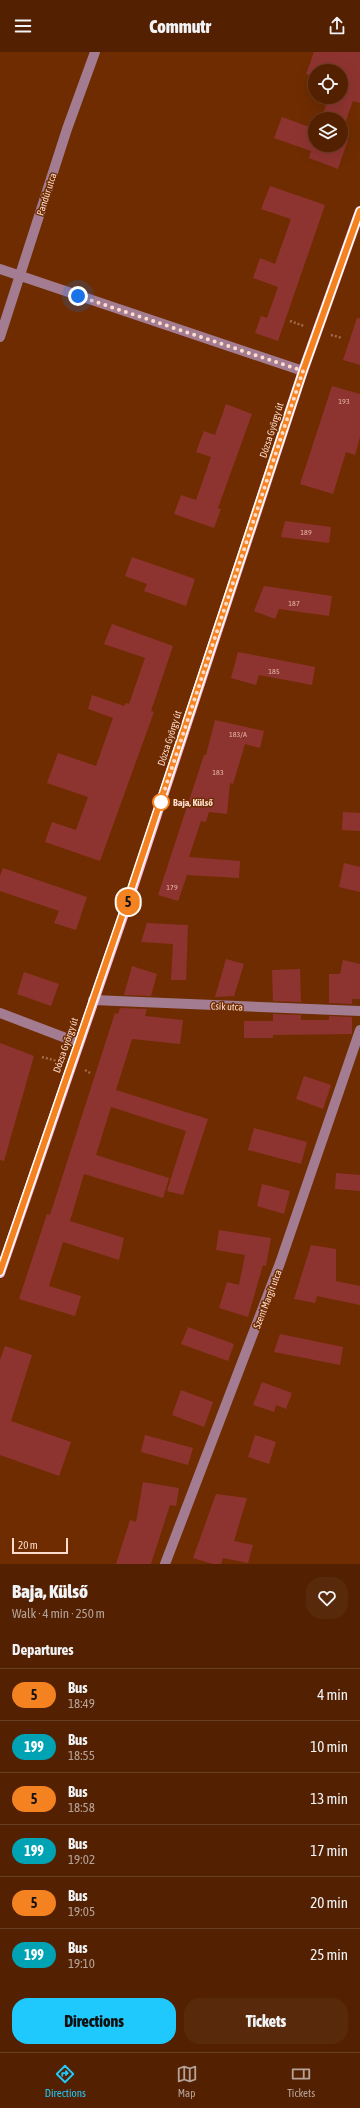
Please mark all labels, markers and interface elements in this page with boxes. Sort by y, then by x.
icon: menu [12,15,34,37]
icon: share [326,15,348,37]
text: Commutr [149,16,211,37]
map controls [308,64,348,152]
button: locate [308,64,348,104]
button: layers [308,112,348,152]
street label: Pandúr utca [34,171,59,217]
your location [68,286,88,306]
house number: 193 [338,397,350,406]
street label: Dózsa György út [257,401,286,459]
house number: 189 [300,528,312,537]
house number: 187 [288,599,300,608]
house number: 185 [268,667,280,676]
street label: Dózsa György út [155,709,184,767]
house number: 183/A [229,730,247,739]
house number: 183 [212,768,224,777]
marker: Baja, Külső [152,793,170,811]
place label: Baja, Külső [173,797,213,808]
house number: 179 [166,883,178,892]
line badge: 5 [115,889,141,915]
text: 5 [125,894,131,910]
street label: Csík utca [211,1000,244,1013]
street label: Dózsa György út [51,1016,80,1074]
street label: Szent Margit utca [251,1268,284,1330]
scale bar [12,1536,68,1555]
text: 20 m [18,1539,38,1551]
button: heart [306,1577,348,1619]
text: Baja, Külső [12,1580,88,1602]
text: Walk · 4 min · 250 m [12,1606,105,1621]
text: Departures [12,1641,74,1658]
text: Bus [68,1679,88,1696]
text: 4 min [317,1686,348,1703]
text: 5 [31,1687,37,1703]
text: 18:49 [68,1696,95,1711]
text: Bus [68,1731,88,1748]
text: 10 min [310,1738,348,1755]
text: 199 [24,1739,44,1755]
text: 18:55 [68,1748,95,1763]
text: Bus [68,1783,88,1800]
text: 13 min [310,1790,348,1807]
text: 5 [31,1791,37,1807]
text: 18:58 [68,1800,95,1815]
text: Bus [68,1835,88,1852]
text: 17 min [310,1842,348,1859]
text: 199 [24,1843,44,1859]
text: 19:02 [68,1852,95,1867]
text: Bus [68,1887,88,1904]
text: 20 min [310,1894,348,1911]
text: 5 [31,1895,37,1911]
text: 19:05 [68,1904,95,1919]
text: Bus [68,1939,88,1956]
text: 25 min [310,1946,348,1963]
text: 199 [24,1947,44,1963]
text: 19:10 [68,1956,95,1971]
button: Directions [12,1998,176,2044]
button: Tickets [184,1998,348,2044]
tab: Directions [45,2063,86,2099]
tab: Map [176,2063,198,2099]
tab: Tickets [287,2063,315,2099]

